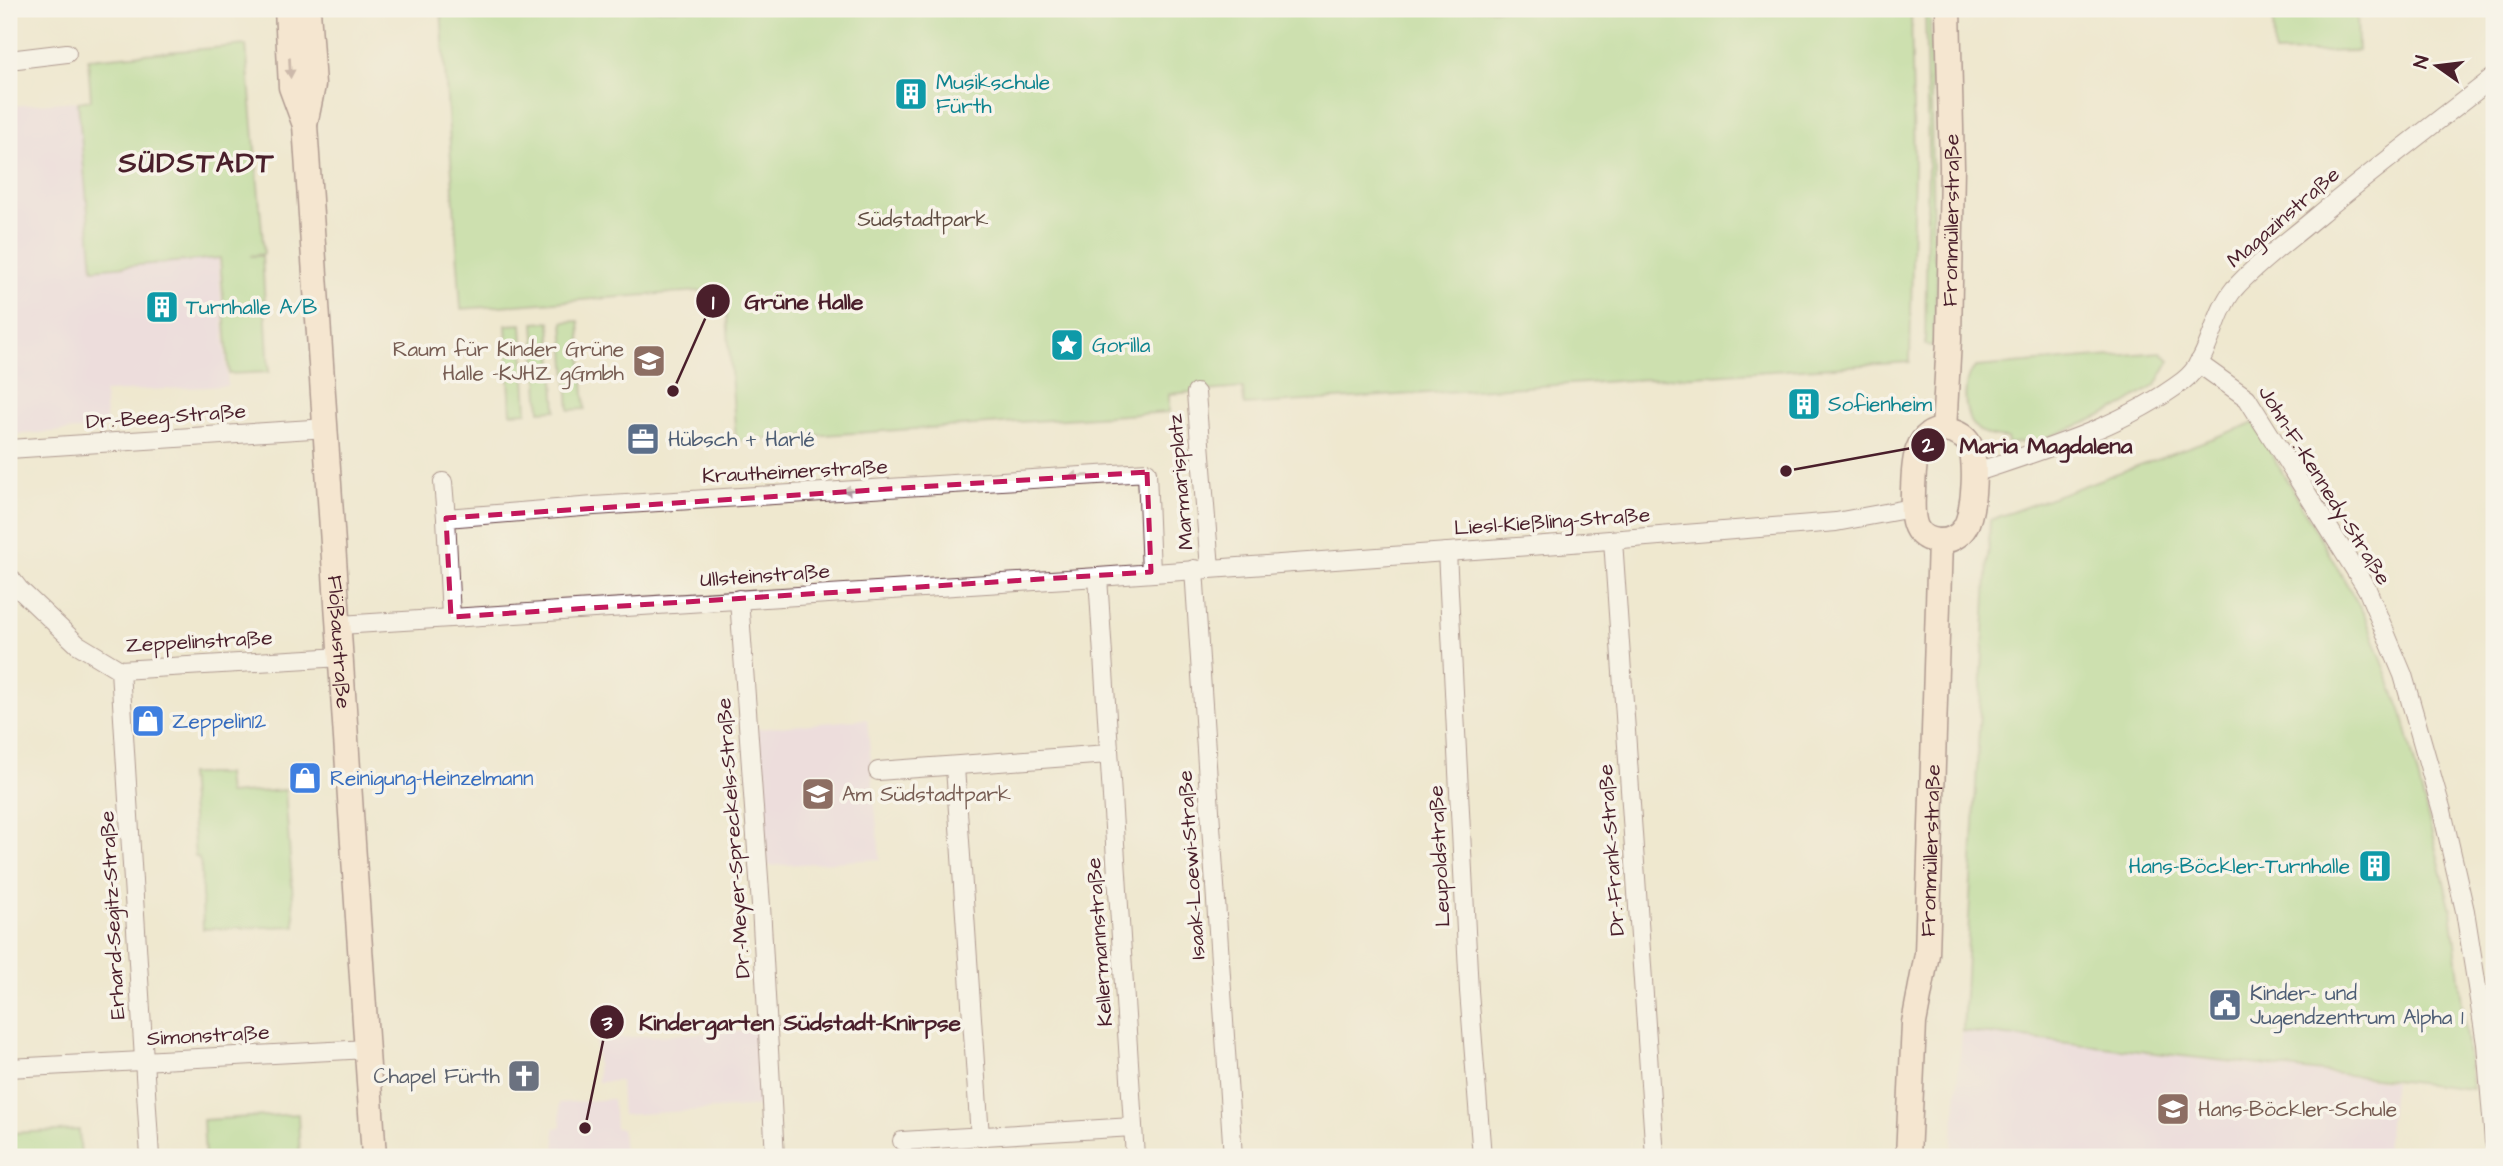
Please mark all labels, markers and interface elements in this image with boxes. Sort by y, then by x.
north arrow [2402,32,2472,102]
text: N [2407,53,2437,71]
one-way arrow [285,58,296,80]
place label: Musikschule Fürth [936,68,1050,121]
building icon: Musikschule Fürth [892,75,930,113]
street label: Fronmüllerstraße [1936,133,1967,307]
district label: SÜDSTADT [118,144,275,183]
street label: Magazinstraße [2221,160,2347,276]
park label: Südstadtpark [858,205,988,235]
callout: Grüne Halle [696,279,878,323]
text: Grüne Halle [745,286,864,318]
building icon: Turnhalle A/B [143,288,181,326]
text: 1 [712,288,715,317]
place label: Turnhalle A/B [186,293,317,322]
place icon: Gorilla [1048,326,1086,364]
place label: Gorilla [1092,331,1151,360]
place label: Raum für Kinder Grüne Halle -KJHZ gGmbh [393,335,625,390]
school or university icon: Raum für Kinder Grüne Halle -KJHZ gGmbh [630,342,668,380]
street label: John-F.-Kennedy-Straße [2250,380,2398,592]
building icon: Sofienheim [1785,385,1823,423]
place label: Sofienheim [1828,390,1933,419]
street label: Dr.-Beeg-Straße [85,396,247,439]
street label: Marmarisplatz [1160,412,1202,551]
office icon: Hübsch + Harlé [624,420,662,458]
callout: Maria Magdalena [1910,423,2146,467]
place label: Hübsch + Harlé [668,425,815,454]
text: Maria Magdalena [1959,430,2133,463]
text: 2 [1921,431,1935,460]
street label: Krautheimerstraße [701,452,889,491]
one-way arrow [1068,471,1090,482]
one-way arrow [840,485,862,496]
street label: Liesl-Kießling-Straße [1453,500,1651,545]
street label: Ullsteinstraße [699,556,831,594]
street label: Flößaustraße [320,574,358,710]
street label: Zeppelinstraße [125,623,273,661]
street label: Dr.-Meyer-Spreckels-Straße [709,697,760,979]
shop icon: Zeppelin12 [129,702,167,740]
place label: Zeppelin12 [172,707,266,737]
shop icon: Reinigung-Heinzelmann [286,759,324,797]
street label: Dr.-Frank-Straße [1591,763,1632,937]
place label: Reinigung-Heinzelmann [330,764,533,795]
street label: Fronmüllerstraße [1914,764,1948,937]
street label: Isaak-Loewi-Straße [1170,769,1213,960]
school or university icon: Am Südstadtpark [799,775,837,813]
place label: Am Südstadtpark [842,780,1011,810]
street label: Leupoldstraße [1421,784,1459,928]
street label: Erhard-Segitz-Straße [93,810,134,1020]
building icon: Hans-Böckler-Turnhalle [2356,847,2394,885]
place label: Hans-Böckler-Turnhalle [2128,852,2350,881]
street label: Kellermannstraße [1079,857,1120,1027]
place label: Kinder- und Jugendzentrum Alpha 1 [2250,979,2464,1034]
public building icon: Kinder- und Jugendzentrum Alpha 1 [2206,986,2244,1024]
callout: Kindergarten Südstadt-Knirpse [590,1000,975,1044]
text: Kindergarten Südstadt-Knirpse [639,1007,962,1040]
text: 3 [601,1009,613,1038]
street label: Simonstraße [146,1018,270,1053]
church icon: Chapel Fürth [505,1057,543,1095]
place label: Chapel Fürth [374,1062,501,1092]
school or university icon: Hans-Böckler-Schule [2154,1090,2192,1128]
place label: Hans-Böckler-Schule [2198,1095,2397,1124]

